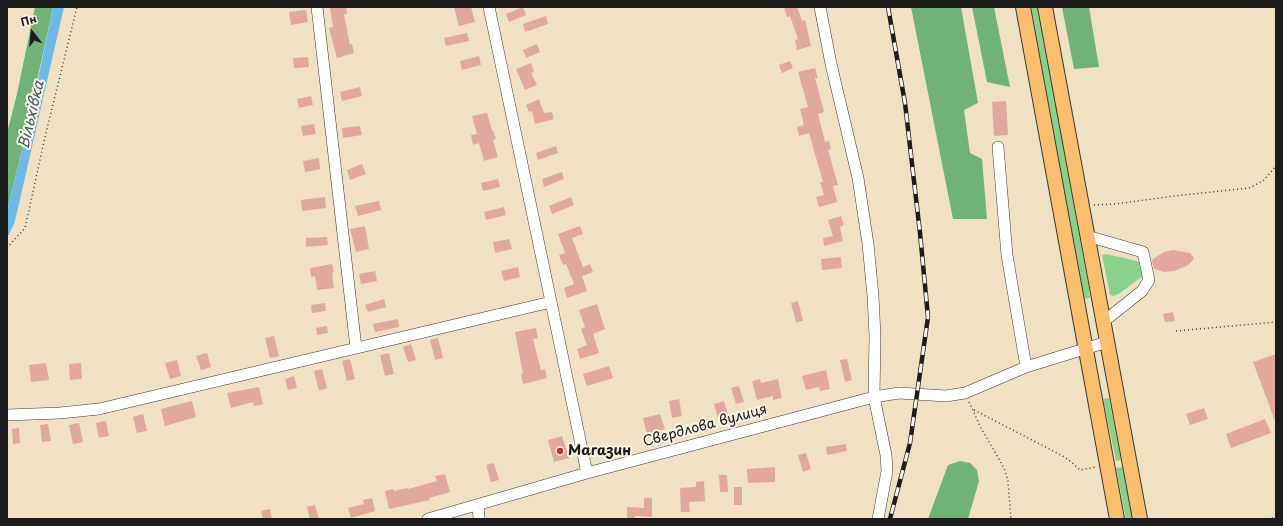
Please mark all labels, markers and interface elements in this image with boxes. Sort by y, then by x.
text: Пн [19,10,39,30]
north arrow [12,12,52,52]
water label: Вільхівка [15,79,49,151]
street label: Свердлова вулиця [641,401,769,451]
place label: Mагазин [568,443,631,459]
marker: Mагазин [555,446,565,456]

